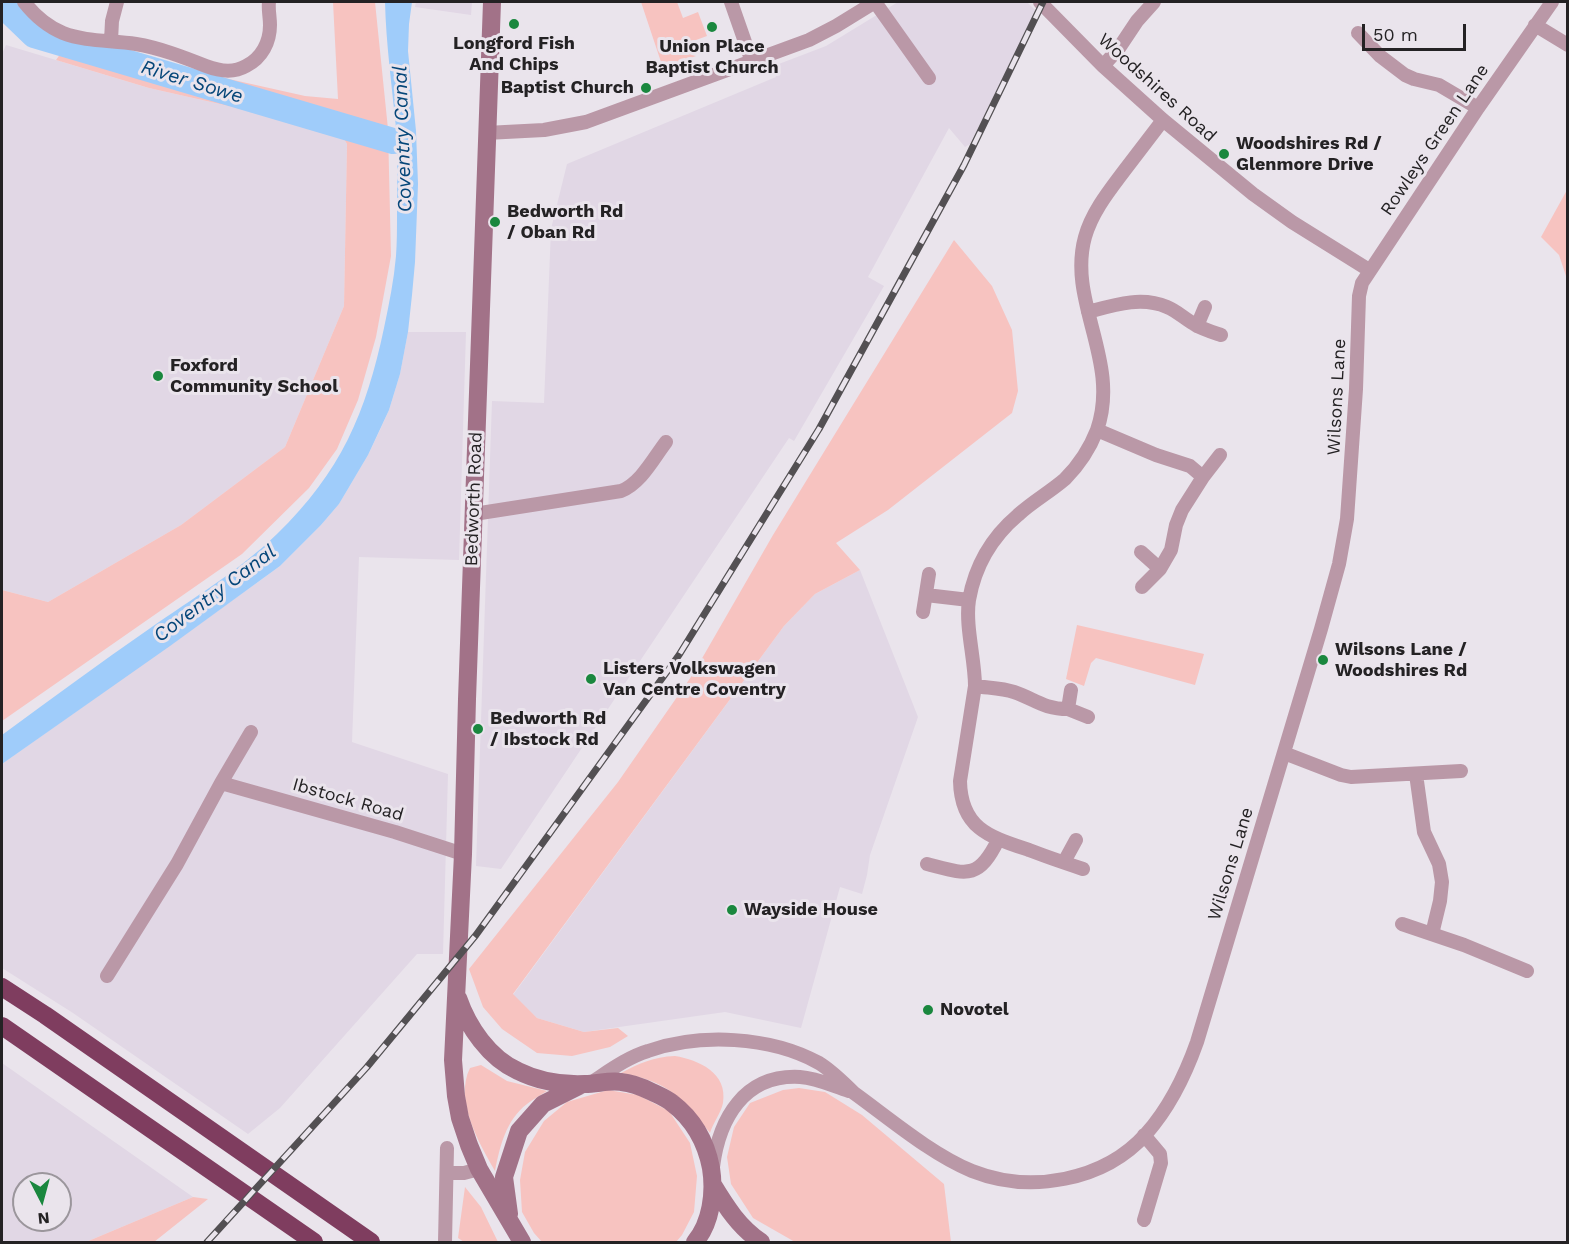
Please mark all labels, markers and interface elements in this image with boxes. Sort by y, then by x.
scale bar [1365,12,1468,50]
marker: Longford Fish And Chips [507,17,521,31]
marker: Union Place Baptist Church [705,20,719,34]
text: 50 m [1373,24,1418,45]
street label: Woodshires Road [1093,29,1221,147]
place label: Longford Fish And Chips [453,33,575,76]
place label: Union Place Baptist Church [645,36,779,78]
water label: River Sowe [138,55,246,109]
street label: Rowleys Green Lane [1376,60,1494,220]
water label: Coventry Canal [388,65,418,213]
place label: Baptist Church [501,77,634,99]
marker: Baptist Church [639,81,653,95]
place label: Woodshires Rd / Glenmore Drive [1236,133,1382,176]
marker: Woodshires Rd / Glenmore Drive [1217,147,1231,161]
place label: Bedworth Rd / Oban Rd [507,201,623,244]
marker: Bedworth Rd / Oban Rd [488,215,502,229]
street label: Wilsons Lane [1323,338,1351,456]
place label: Foxford Community School [170,355,338,398]
marker: Foxford Community School [151,369,165,383]
street label: Bedworth Road [461,431,487,567]
water label: Coventry Canal [149,540,281,648]
place label: Wilsons Lane / Woodshires Rd [1335,639,1467,682]
marker: Wilsons Lane / Woodshires Rd [1316,653,1330,667]
place label: Listers Volkswagen Van Centre Coventry [603,658,786,700]
marker: Listers Volkswagen Van Centre Coventry [584,672,598,686]
place label: Bedworth Rd / Ibstock Rd [490,708,606,750]
marker: Bedworth Rd / Ibstock Rd [471,722,485,736]
street label: Ibstock Road [290,774,406,826]
street label: Wilsons Lane [1204,805,1258,923]
place label: Wayside House [744,899,878,921]
marker: Wayside House [725,903,739,917]
place label: Novotel [940,999,1009,1021]
marker: Novotel [921,1003,935,1017]
north arrow [12,1172,72,1232]
text: N [37,1208,51,1228]

